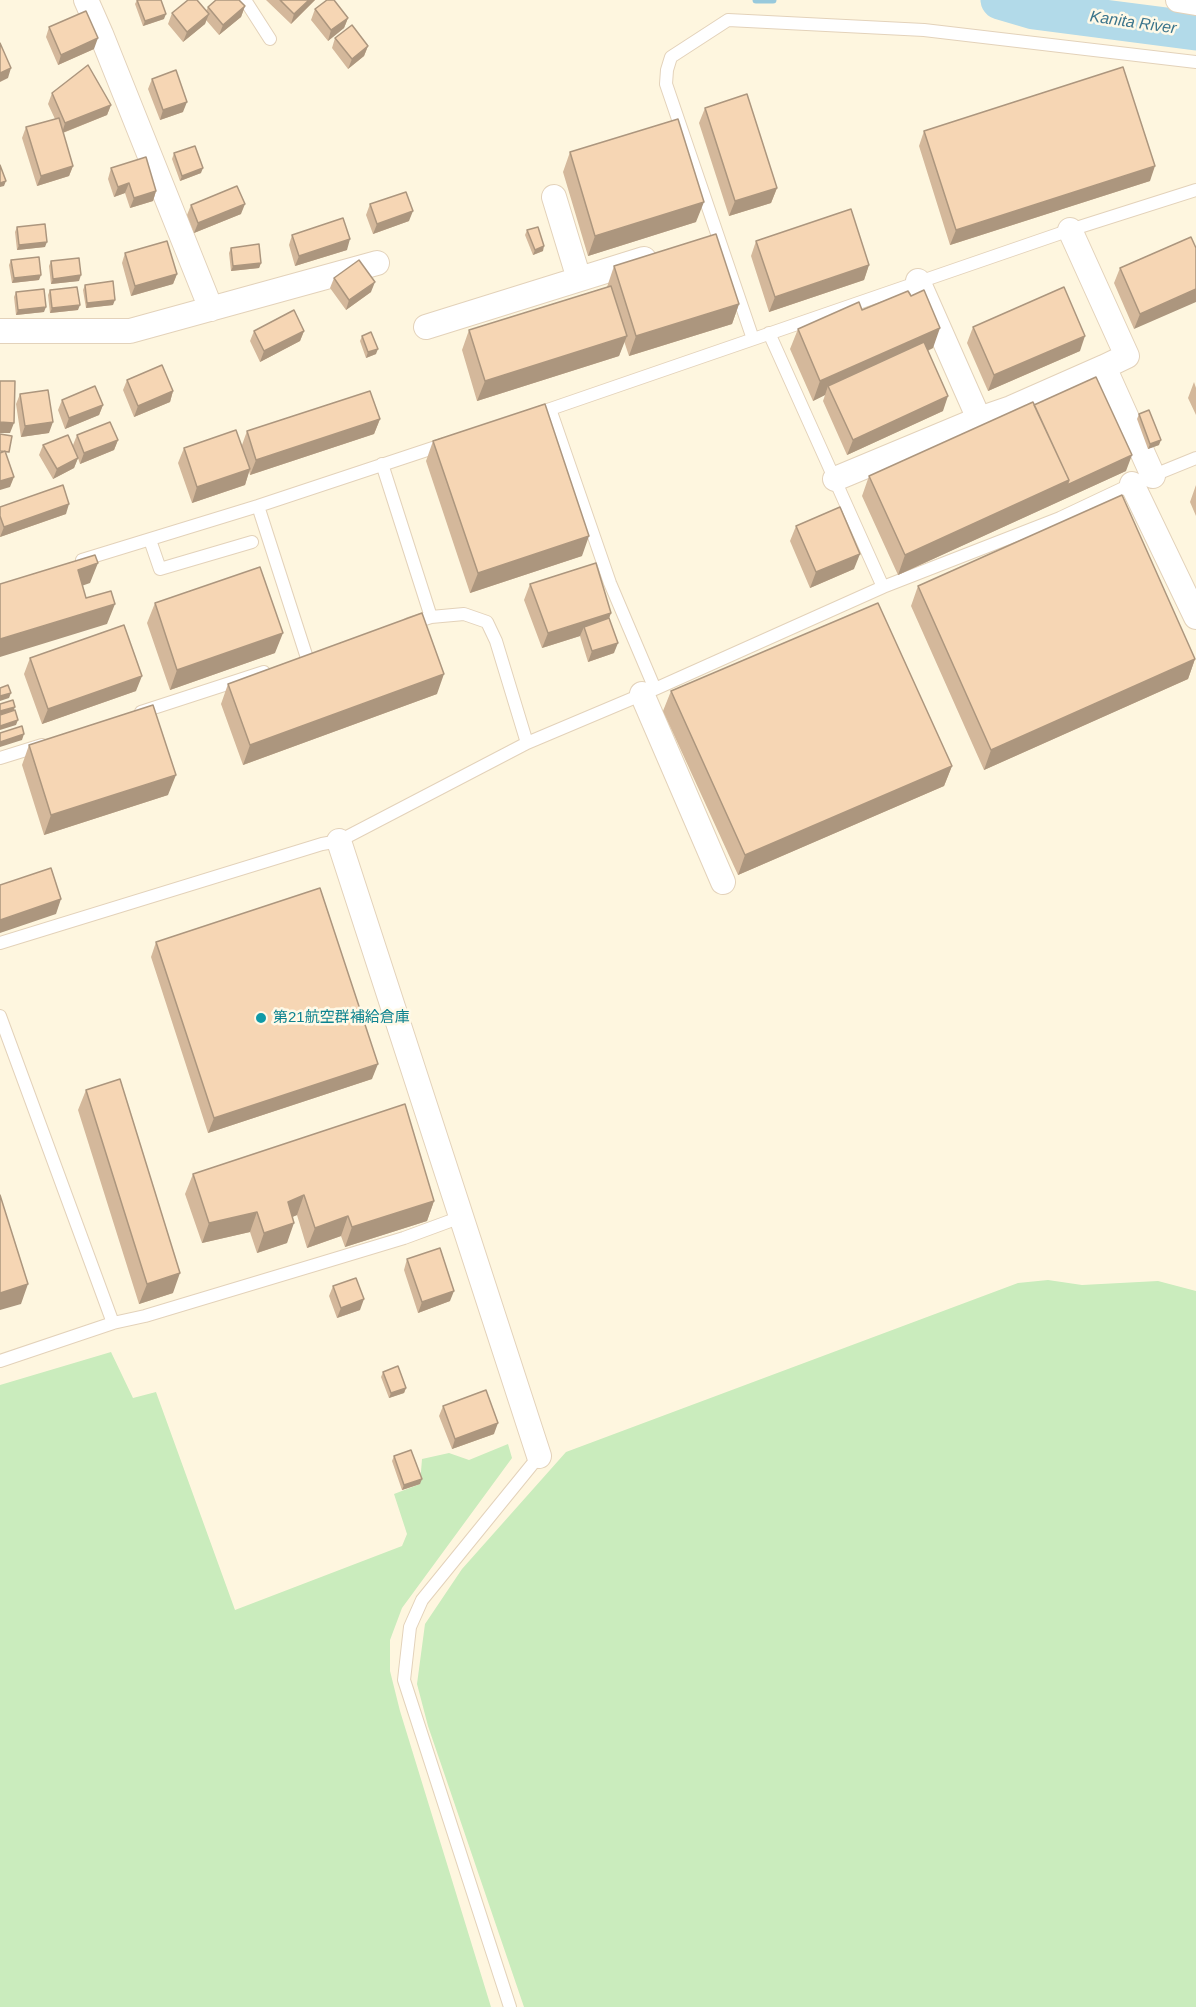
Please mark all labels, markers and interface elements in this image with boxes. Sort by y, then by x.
water label: Kanita River [1089,7,1177,39]
place label: 第21航空群補給倉庫 [273,1009,410,1027]
marker: 第21航空群補給倉庫 [254,1011,268,1025]

